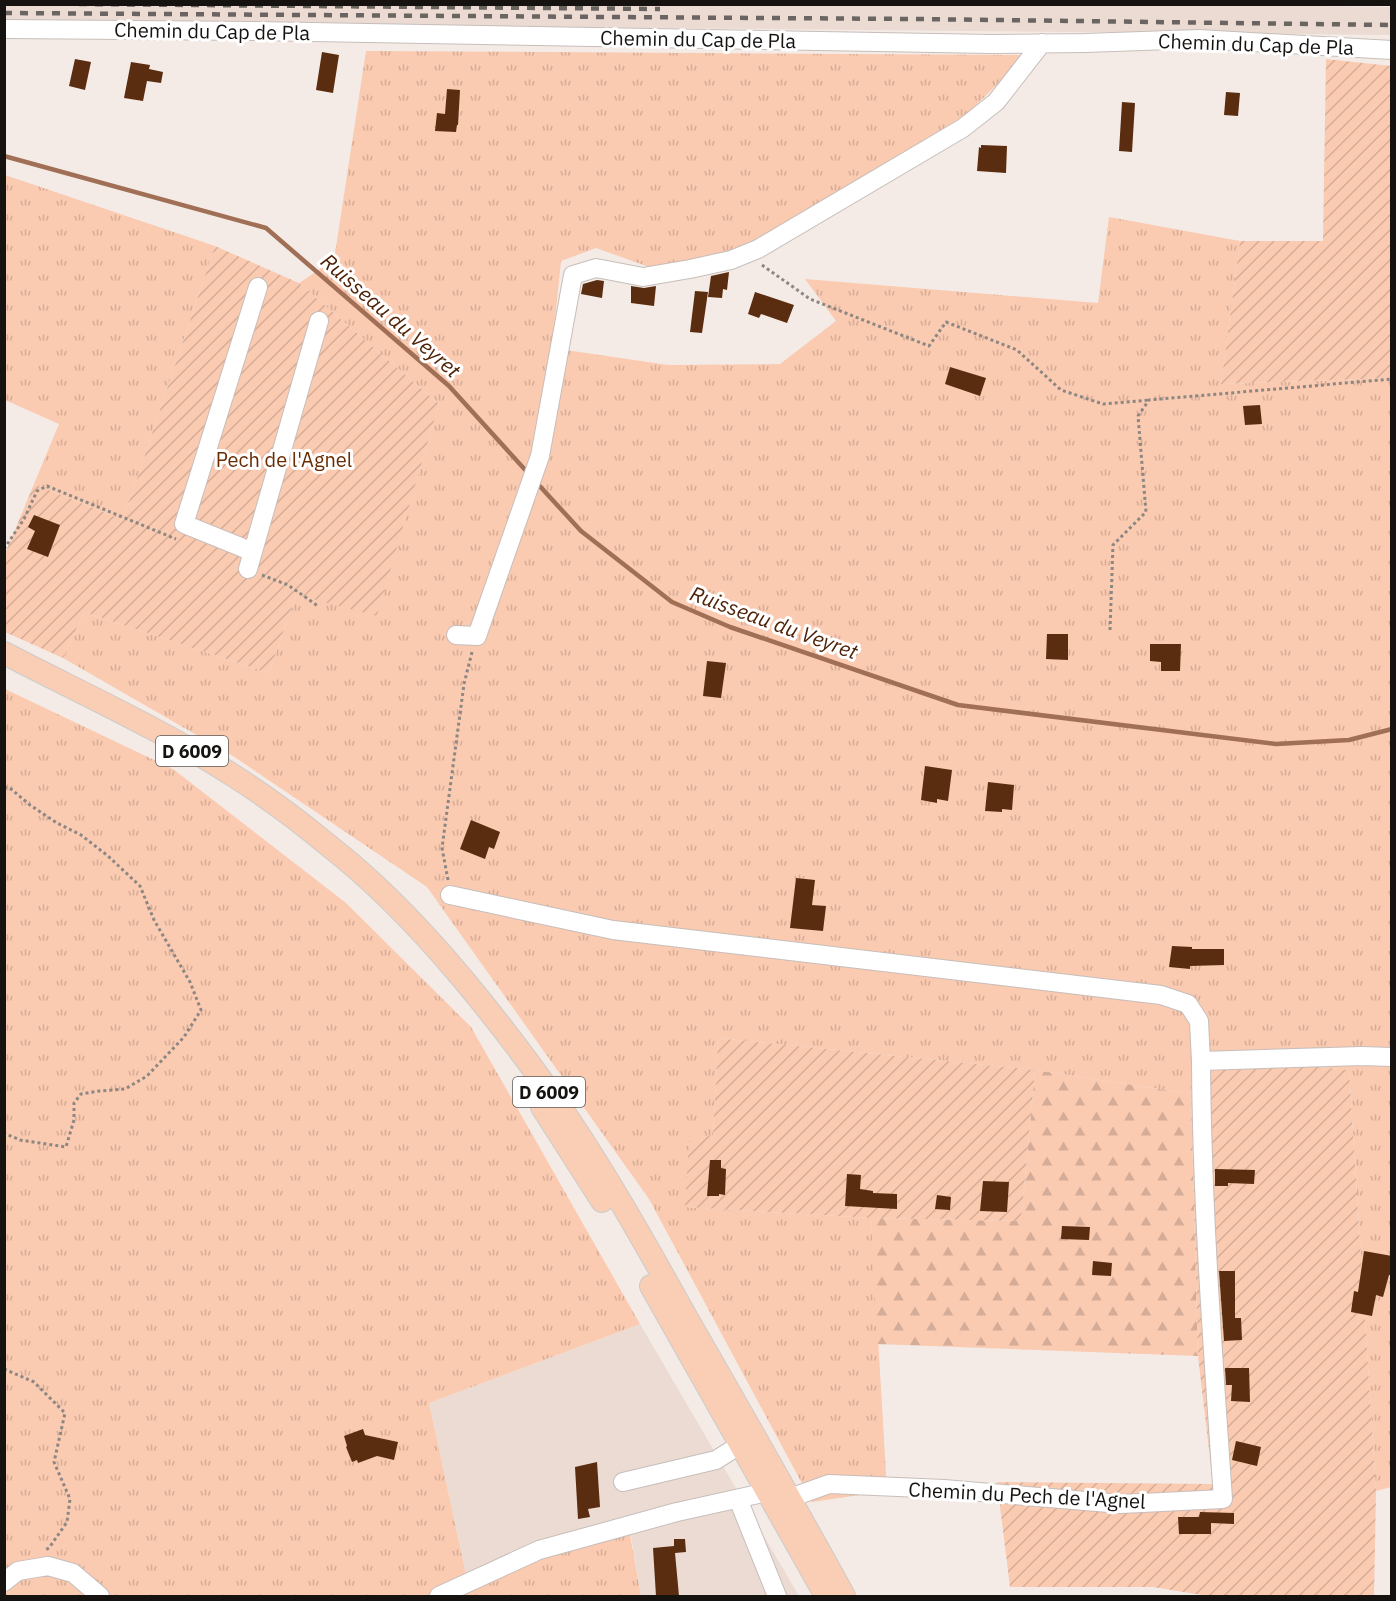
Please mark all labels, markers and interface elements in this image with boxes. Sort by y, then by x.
street label: Chemin du Cap de Pla [114,16,311,46]
street label: Chemin du Cap de Pla [600,24,797,54]
street label: Chemin du Cap de Pla [1158,27,1355,61]
water label: Ruisseau du Veyret [315,247,468,384]
park label: Pech de l'Agnel [216,446,352,473]
water label: Ruisseau du Veyret [686,579,863,666]
road number: D 6009 [156,736,228,766]
road number: D 6009 [513,1077,585,1107]
street label: Chemin du Pech de l'Agnel [908,1475,1146,1515]

